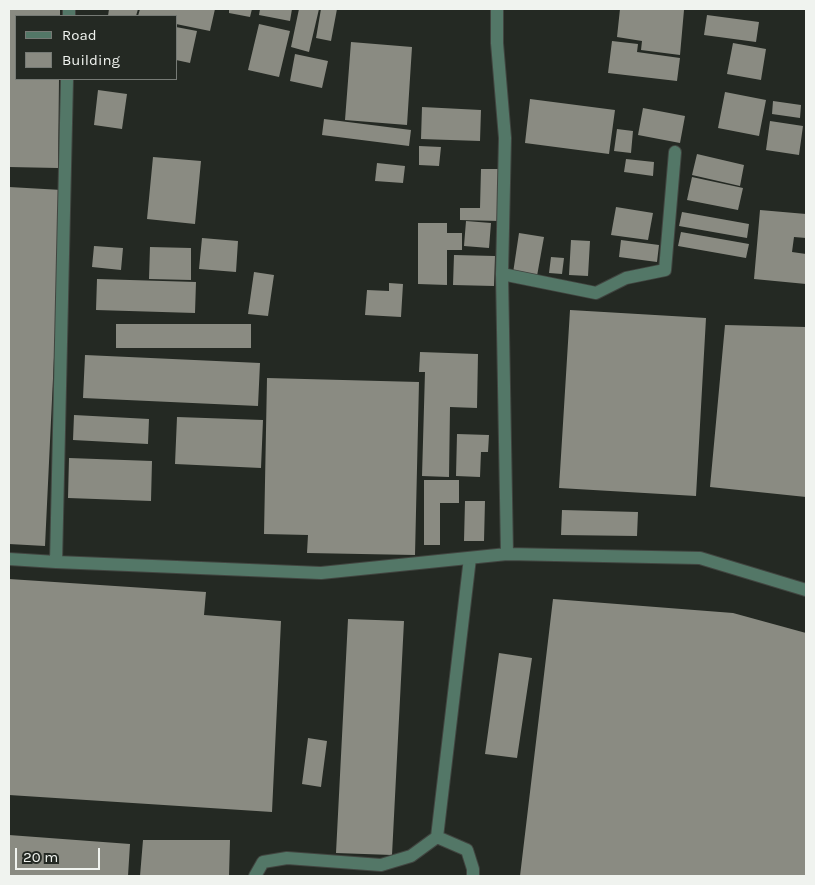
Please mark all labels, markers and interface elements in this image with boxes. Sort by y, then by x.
legend [15,15,178,80]
text: Road [62,26,97,44]
text: Building [62,51,120,69]
scale bar [18,838,102,870]
text: 20 m [23,848,58,866]

